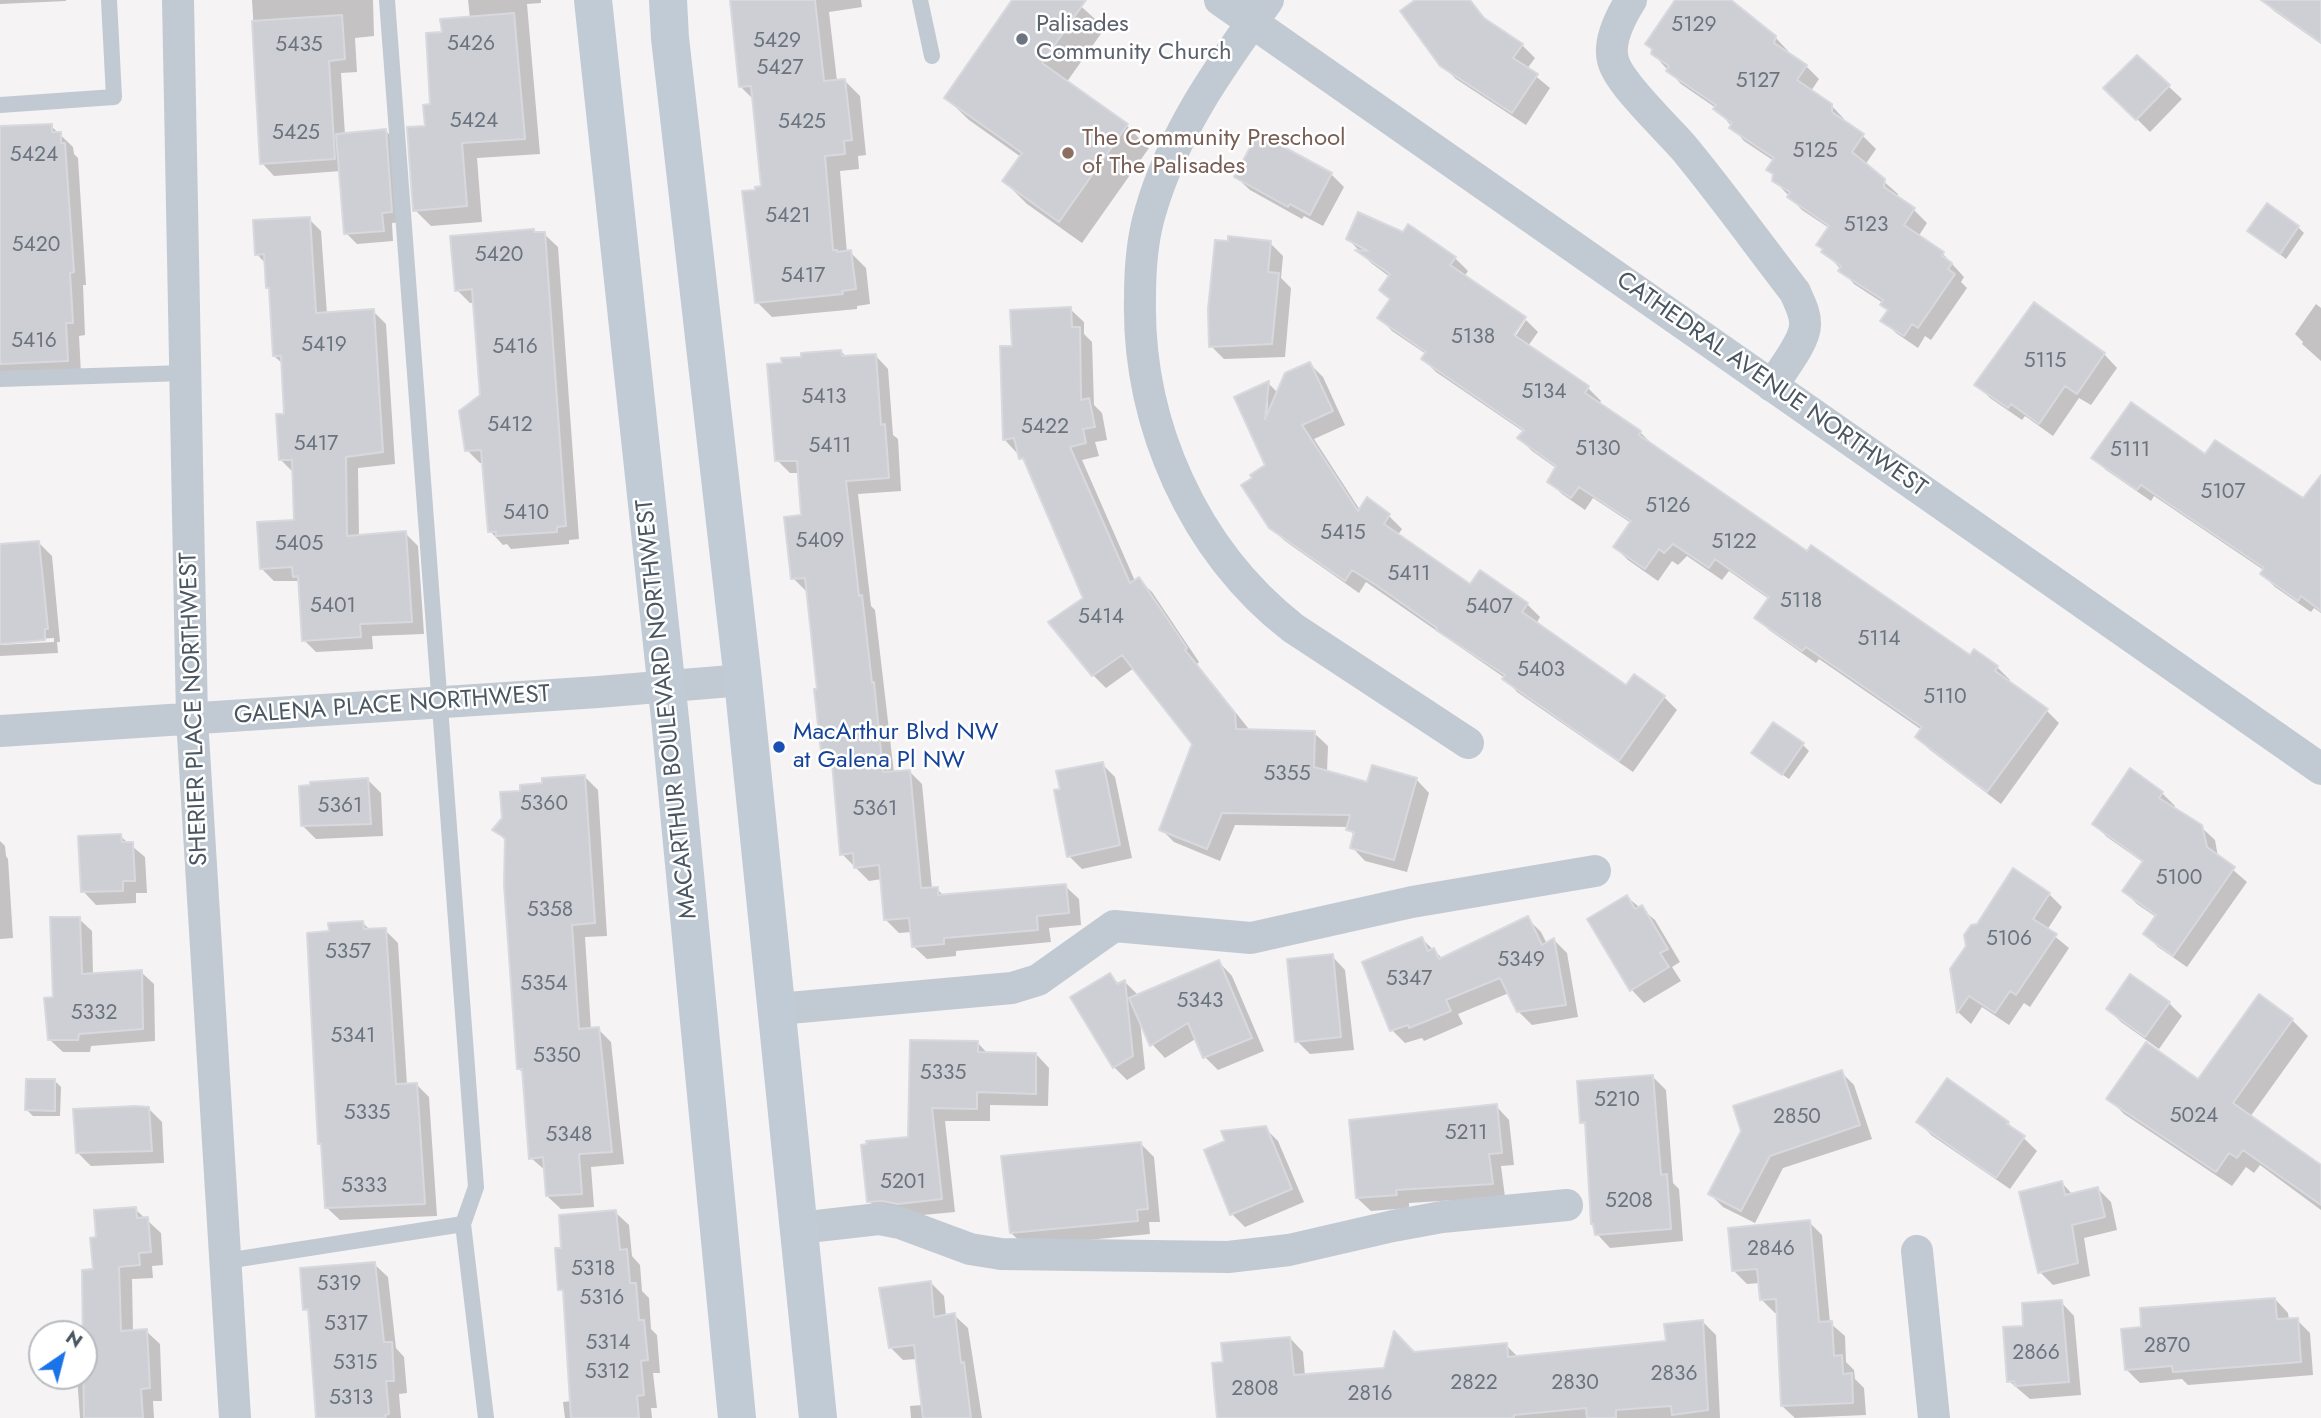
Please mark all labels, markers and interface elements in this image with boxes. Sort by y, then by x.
place label: Palisades Community Church [1036,11,1232,67]
house number: 5129 [1671,13,1717,39]
house number: 5429 [753,29,801,55]
marker: Palisades Community Church [1014,31,1030,47]
house number: 5426 [447,32,495,58]
house number: 5435 [275,33,323,59]
house number: 5427 [756,56,804,82]
house number: 5127 [1736,69,1780,95]
house number: 5424 [450,109,498,135]
house number: 5425 [778,110,826,136]
house number: 5425 [272,121,320,147]
place label: The Community Preschool of The Palisades [1082,125,1346,181]
house number: 5125 [1792,139,1838,165]
house number: 5424 [10,143,58,169]
marker: The Community Preschool of The Palisades [1060,145,1076,161]
house number: 5421 [765,204,811,230]
house number: 5123 [1844,213,1888,239]
house number: 5420 [12,233,60,259]
house number: 5420 [475,243,523,269]
house number: 5417 [781,264,825,290]
street label: CATHEDRAL AVENUE NORTHWEST [1610,266,1932,504]
house number: 5138 [1451,325,1495,351]
house number: 5416 [11,329,57,355]
house number: 5419 [301,333,347,359]
house number: 5416 [492,335,538,361]
house number: 5115 [2024,349,2066,375]
house number: 5134 [1521,380,1567,406]
house number: 5413 [801,385,847,411]
house number: 5412 [487,413,533,439]
house number: 5422 [1021,415,1069,441]
house number: 5417 [294,432,338,458]
house number: 5411 [809,434,851,460]
house number: 5130 [1575,437,1621,463]
house number: 5111 [2110,438,2150,464]
house number: 5107 [2201,480,2245,506]
house number: 5126 [1645,494,1691,520]
street label: MACARTHUR BOULEVARD NORTHWEST [632,498,704,920]
house number: 5410 [503,501,549,527]
house number: 5415 [1320,521,1366,547]
house number: 5409 [796,529,844,555]
house number: 5122 [1711,530,1757,556]
house number: 5405 [275,532,323,558]
street label: SHERIER PLACE NORTHWEST [175,552,215,866]
house number: 5411 [1388,562,1430,588]
house number: 5118 [1780,589,1822,615]
house number: 5401 [310,594,356,620]
house number: 5407 [1465,595,1513,621]
house number: 5414 [1078,605,1124,631]
house number: 5114 [1858,627,1900,653]
house number: 5403 [1517,658,1565,684]
street label: GALENA PLACE NORTHWEST [233,681,551,731]
house number: 5110 [1923,685,1967,711]
place label: MacArthur Blvd NW at Galena Pl NW [793,719,999,775]
marker: MacArthur Blvd NW at Galena Pl NW [771,739,787,755]
house number: 5355 [1264,762,1310,788]
house number: 5360 [520,792,568,818]
house number: 5361 [318,794,362,820]
house number: 5361 [853,797,897,823]
house number: 5100 [2156,866,2202,892]
house number: 5358 [527,898,573,924]
house number: 5106 [1986,927,2032,953]
house number: 5357 [325,940,371,966]
house number: 5349 [1497,948,1545,974]
house number: 5347 [1386,967,1432,993]
house number: 5354 [520,972,568,998]
house number: 5343 [1176,989,1224,1015]
house number: 5332 [71,1001,117,1027]
house number: 5341 [330,1024,376,1050]
house number: 5350 [533,1044,581,1070]
house number: 5335 [920,1061,966,1087]
house number: 5210 [1594,1088,1640,1114]
house number: 5335 [344,1101,390,1127]
house number: 5024 [2170,1104,2218,1130]
house number: 2850 [1773,1105,1821,1131]
house number: 5211 [1445,1121,1487,1147]
house number: 5348 [545,1123,593,1149]
house number: 5201 [880,1170,926,1196]
house number: 5333 [341,1174,387,1200]
house number: 5208 [1605,1189,1653,1215]
house number: 2846 [1747,1237,1795,1263]
house number: 5318 [571,1257,615,1283]
house number: 5319 [317,1272,361,1298]
house number: 5316 [580,1286,624,1312]
house number: 5317 [324,1312,368,1338]
north arrow [28,1320,98,1390]
text: N [60,1324,88,1354]
house number: 5314 [585,1331,631,1357]
house number: 2870 [2144,1334,2190,1360]
house number: 2866 [2012,1341,2060,1367]
house number: 5315 [333,1351,377,1377]
house number: 5312 [585,1360,629,1386]
house number: 2836 [1651,1362,1697,1388]
house number: 2822 [1450,1371,1498,1397]
house number: 2830 [1551,1371,1599,1397]
house number: 2808 [1231,1377,1279,1403]
house number: 2816 [1348,1382,1392,1408]
house number: 5313 [329,1386,373,1412]

